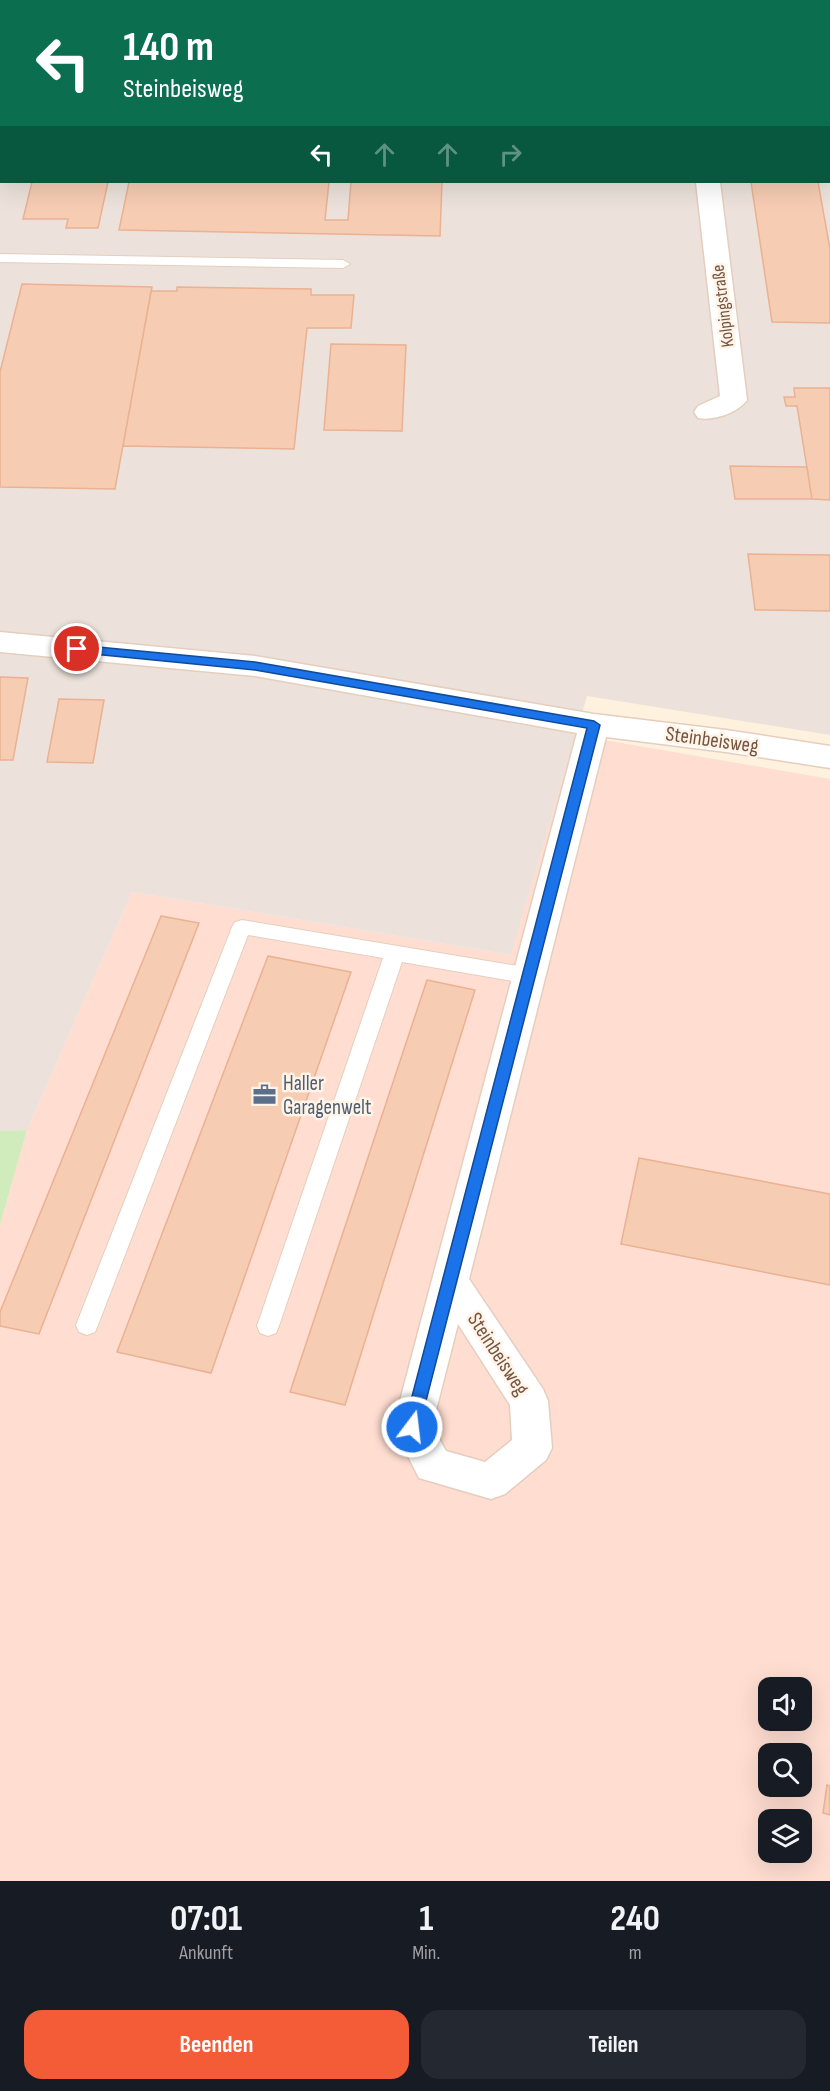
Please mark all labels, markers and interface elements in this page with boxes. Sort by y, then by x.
text: 140 m [123,22,214,73]
icon: left [24,24,102,102]
text: Steinbeisweg [123,73,243,105]
icon: left [305,138,338,171]
icon: ahead [368,138,401,171]
icon: ahead [431,138,464,171]
icon: right [494,138,527,171]
street label: Kolpingstraße [708,264,738,348]
pin [51,623,102,674]
icon: arrive [60,632,93,665]
street label: Steinbeisweg [664,721,760,759]
place label: Haller Garagenwelt [283,1071,371,1120]
office icon: Haller Garagenwelt [252,1082,278,1108]
street label: Steinbeisweg [462,1308,534,1400]
position arrow [380,1395,444,1459]
map controls [758,1677,812,1863]
button: sound [758,1677,812,1731]
button: search [758,1743,812,1797]
button: layers [758,1809,812,1863]
text: 07:01 [170,1898,242,1941]
text: 1 [419,1898,433,1941]
text: 240 [610,1898,660,1941]
text: Ankunft [179,1941,233,1965]
text: Min. [412,1941,440,1965]
text: m [629,1941,642,1965]
button: Beenden [24,2010,409,2079]
button: Teilen [421,2010,806,2079]

